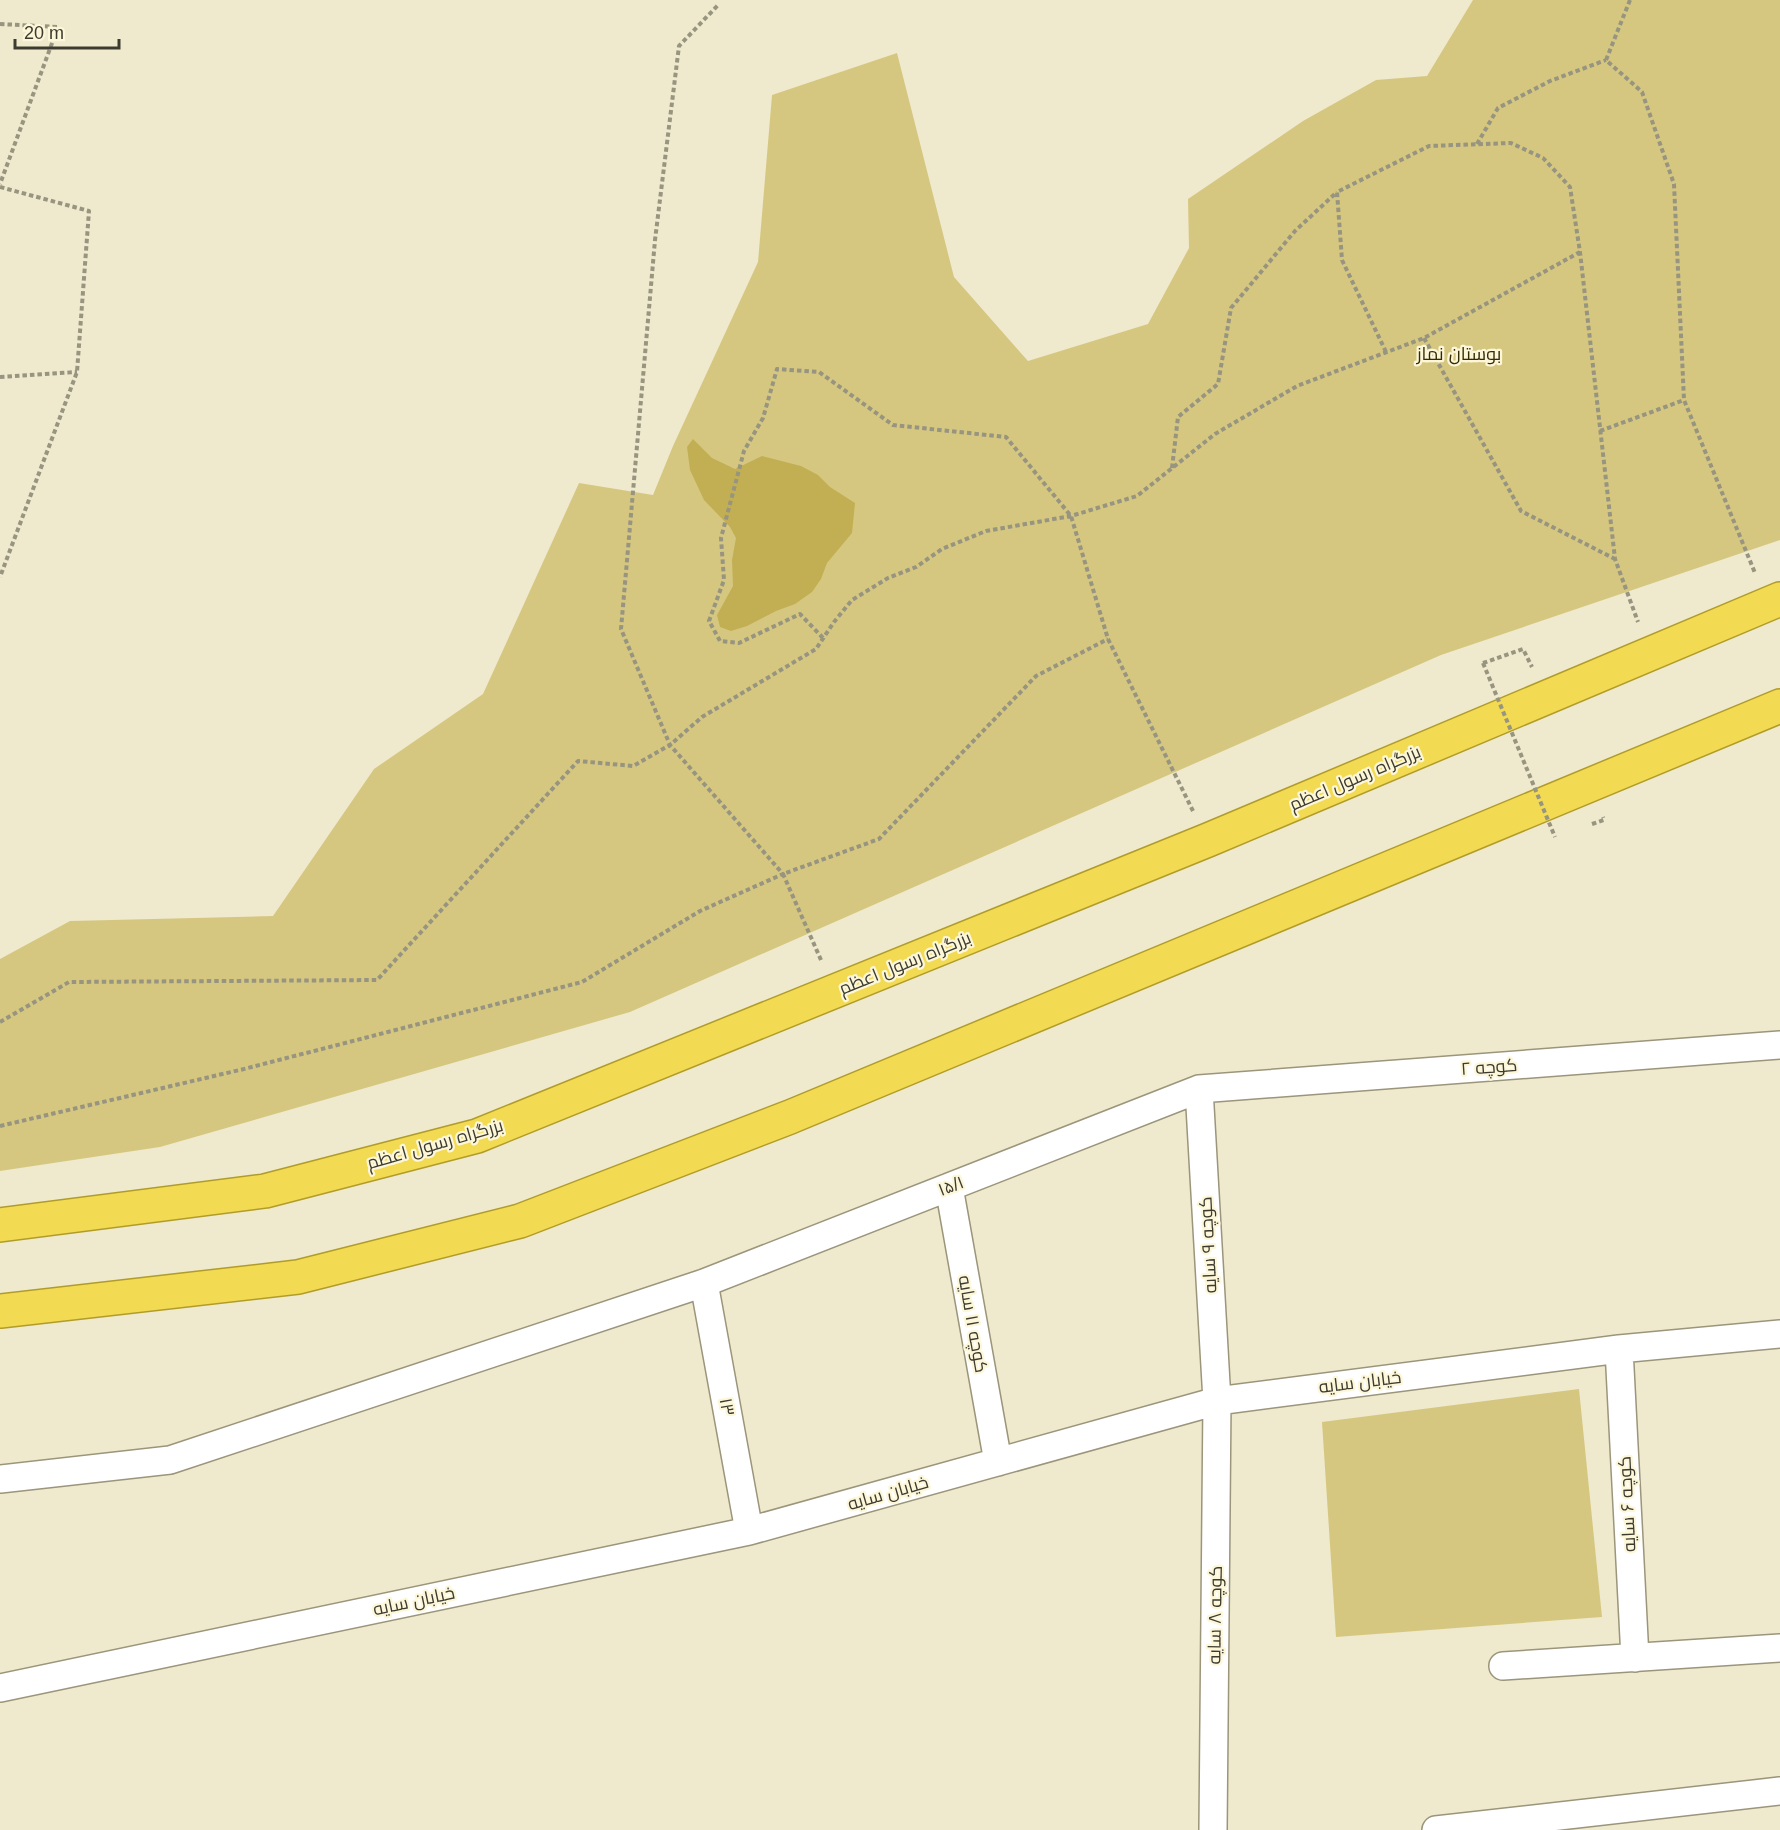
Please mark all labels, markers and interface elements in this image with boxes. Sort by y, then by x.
scale bar [15,12,118,50]
text: 20 m [24,23,64,43]
park label: بوستان نماز [1416,344,1501,365]
street label: بزرگراه رسول اعظم [1286,741,1424,817]
street label: بزرگراه رسول اعظم [836,927,975,1000]
street label: کوچه ۲ [1460,1055,1518,1081]
street label: بزرگراه رسول اعظم [365,1115,506,1175]
street label: ۱۵/۱ [935,1172,967,1200]
street label: کوچه ۹ سایه [1195,1196,1223,1294]
street label: کوچه ۱۱ سایه [953,1274,991,1375]
street label: خیابان سایه [1318,1367,1403,1398]
street label: ۱۳ [716,1397,738,1417]
street label: کوچه ۶ سایه [1614,1455,1641,1553]
street label: خیابان سایه [845,1472,931,1515]
street label: کوچه ۸ سایه [1204,1565,1228,1665]
street label: خیابان سایه [371,1583,457,1620]

